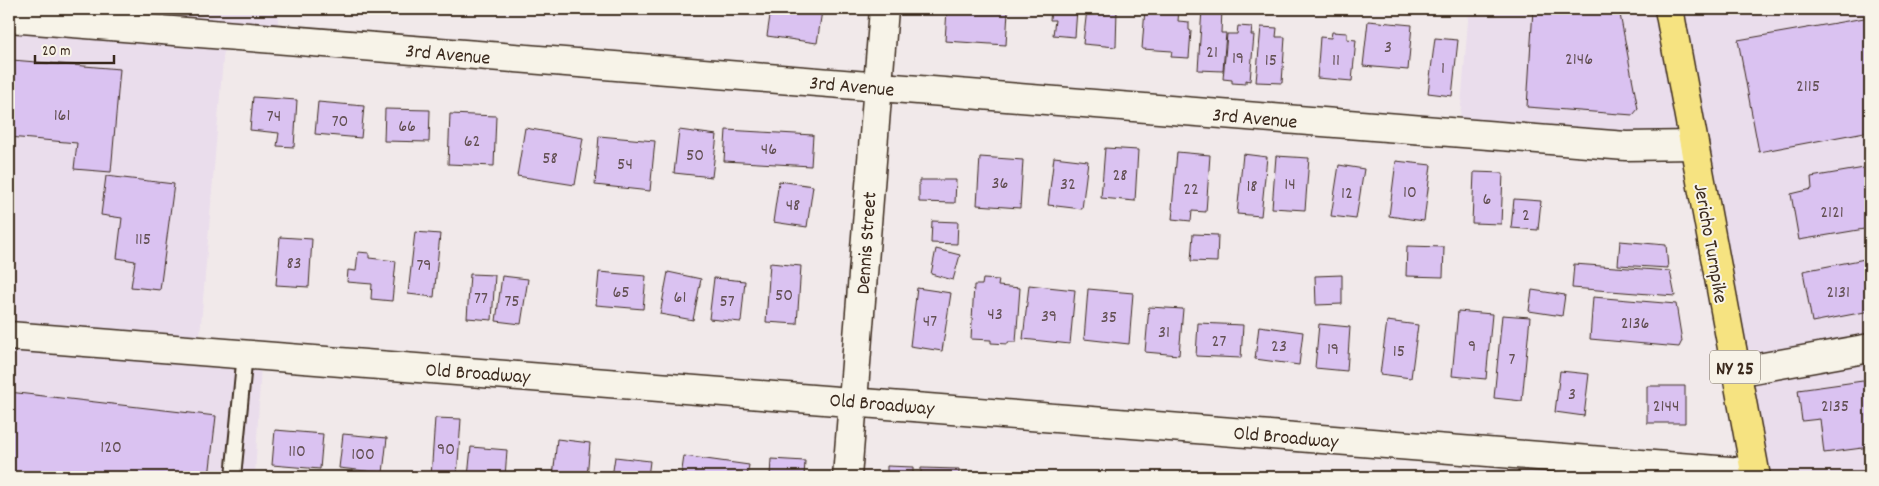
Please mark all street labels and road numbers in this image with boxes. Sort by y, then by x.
street label: 3rd Avenue [404,38,491,74]
street label: 3rd Avenue [808,70,895,106]
street label: 3rd Avenue [1211,102,1298,138]
street label: Jericho Turnpike [1685,182,1733,306]
street label: Dennis Street [850,191,886,295]
road number: NY 25 [1710,351,1760,384]
street label: Old Broadway [424,357,532,393]
street label: Old Broadway [828,387,936,425]
street label: Old Broadway [1232,420,1340,458]

